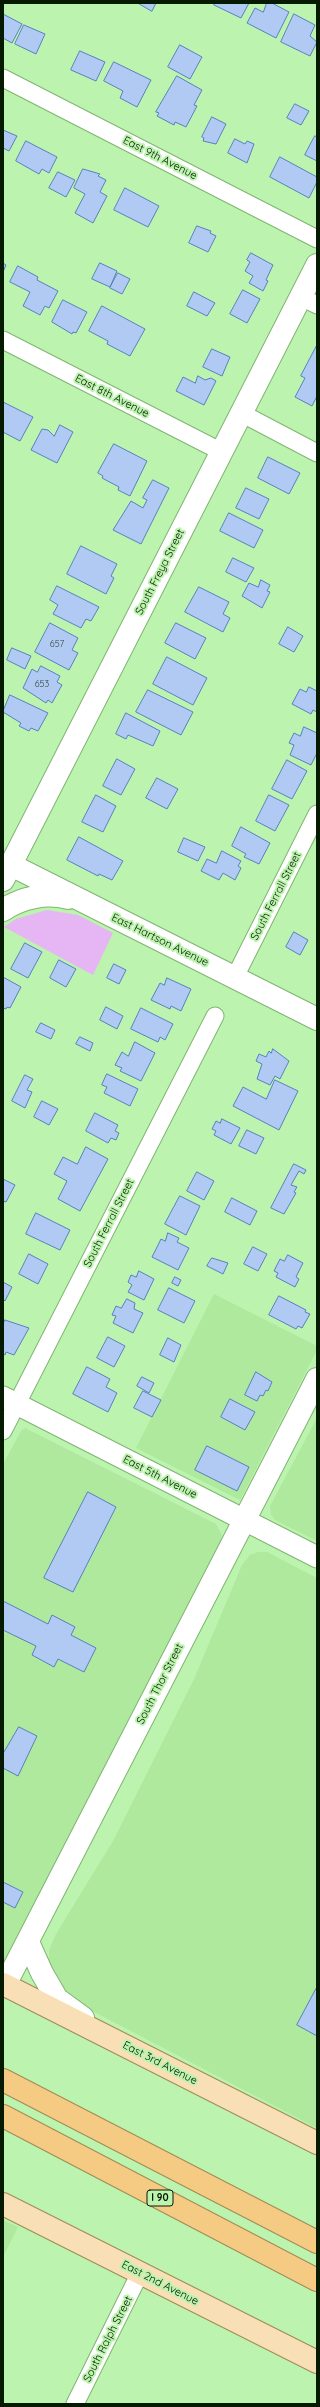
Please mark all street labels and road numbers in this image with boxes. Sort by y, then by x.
street label: East 9th Avenue [121,134,199,182]
street label: East 8th Avenue [73,372,151,420]
street label: South Freya Street [133,527,187,617]
street label: South Ferrall Street [248,850,304,942]
street label: East Hartson Avenue [109,911,211,969]
street label: South Ferrall Street [81,1177,137,1269]
street label: East 5th Avenue [121,1453,199,1501]
street label: South Thor Street [134,1641,186,1727]
street label: East 3rd Avenue [121,2039,199,2087]
road number: I 90 [147,2190,173,2206]
street label: East 2nd Avenue [119,2258,201,2308]
street label: South Ralph Street [81,2294,135,2384]

